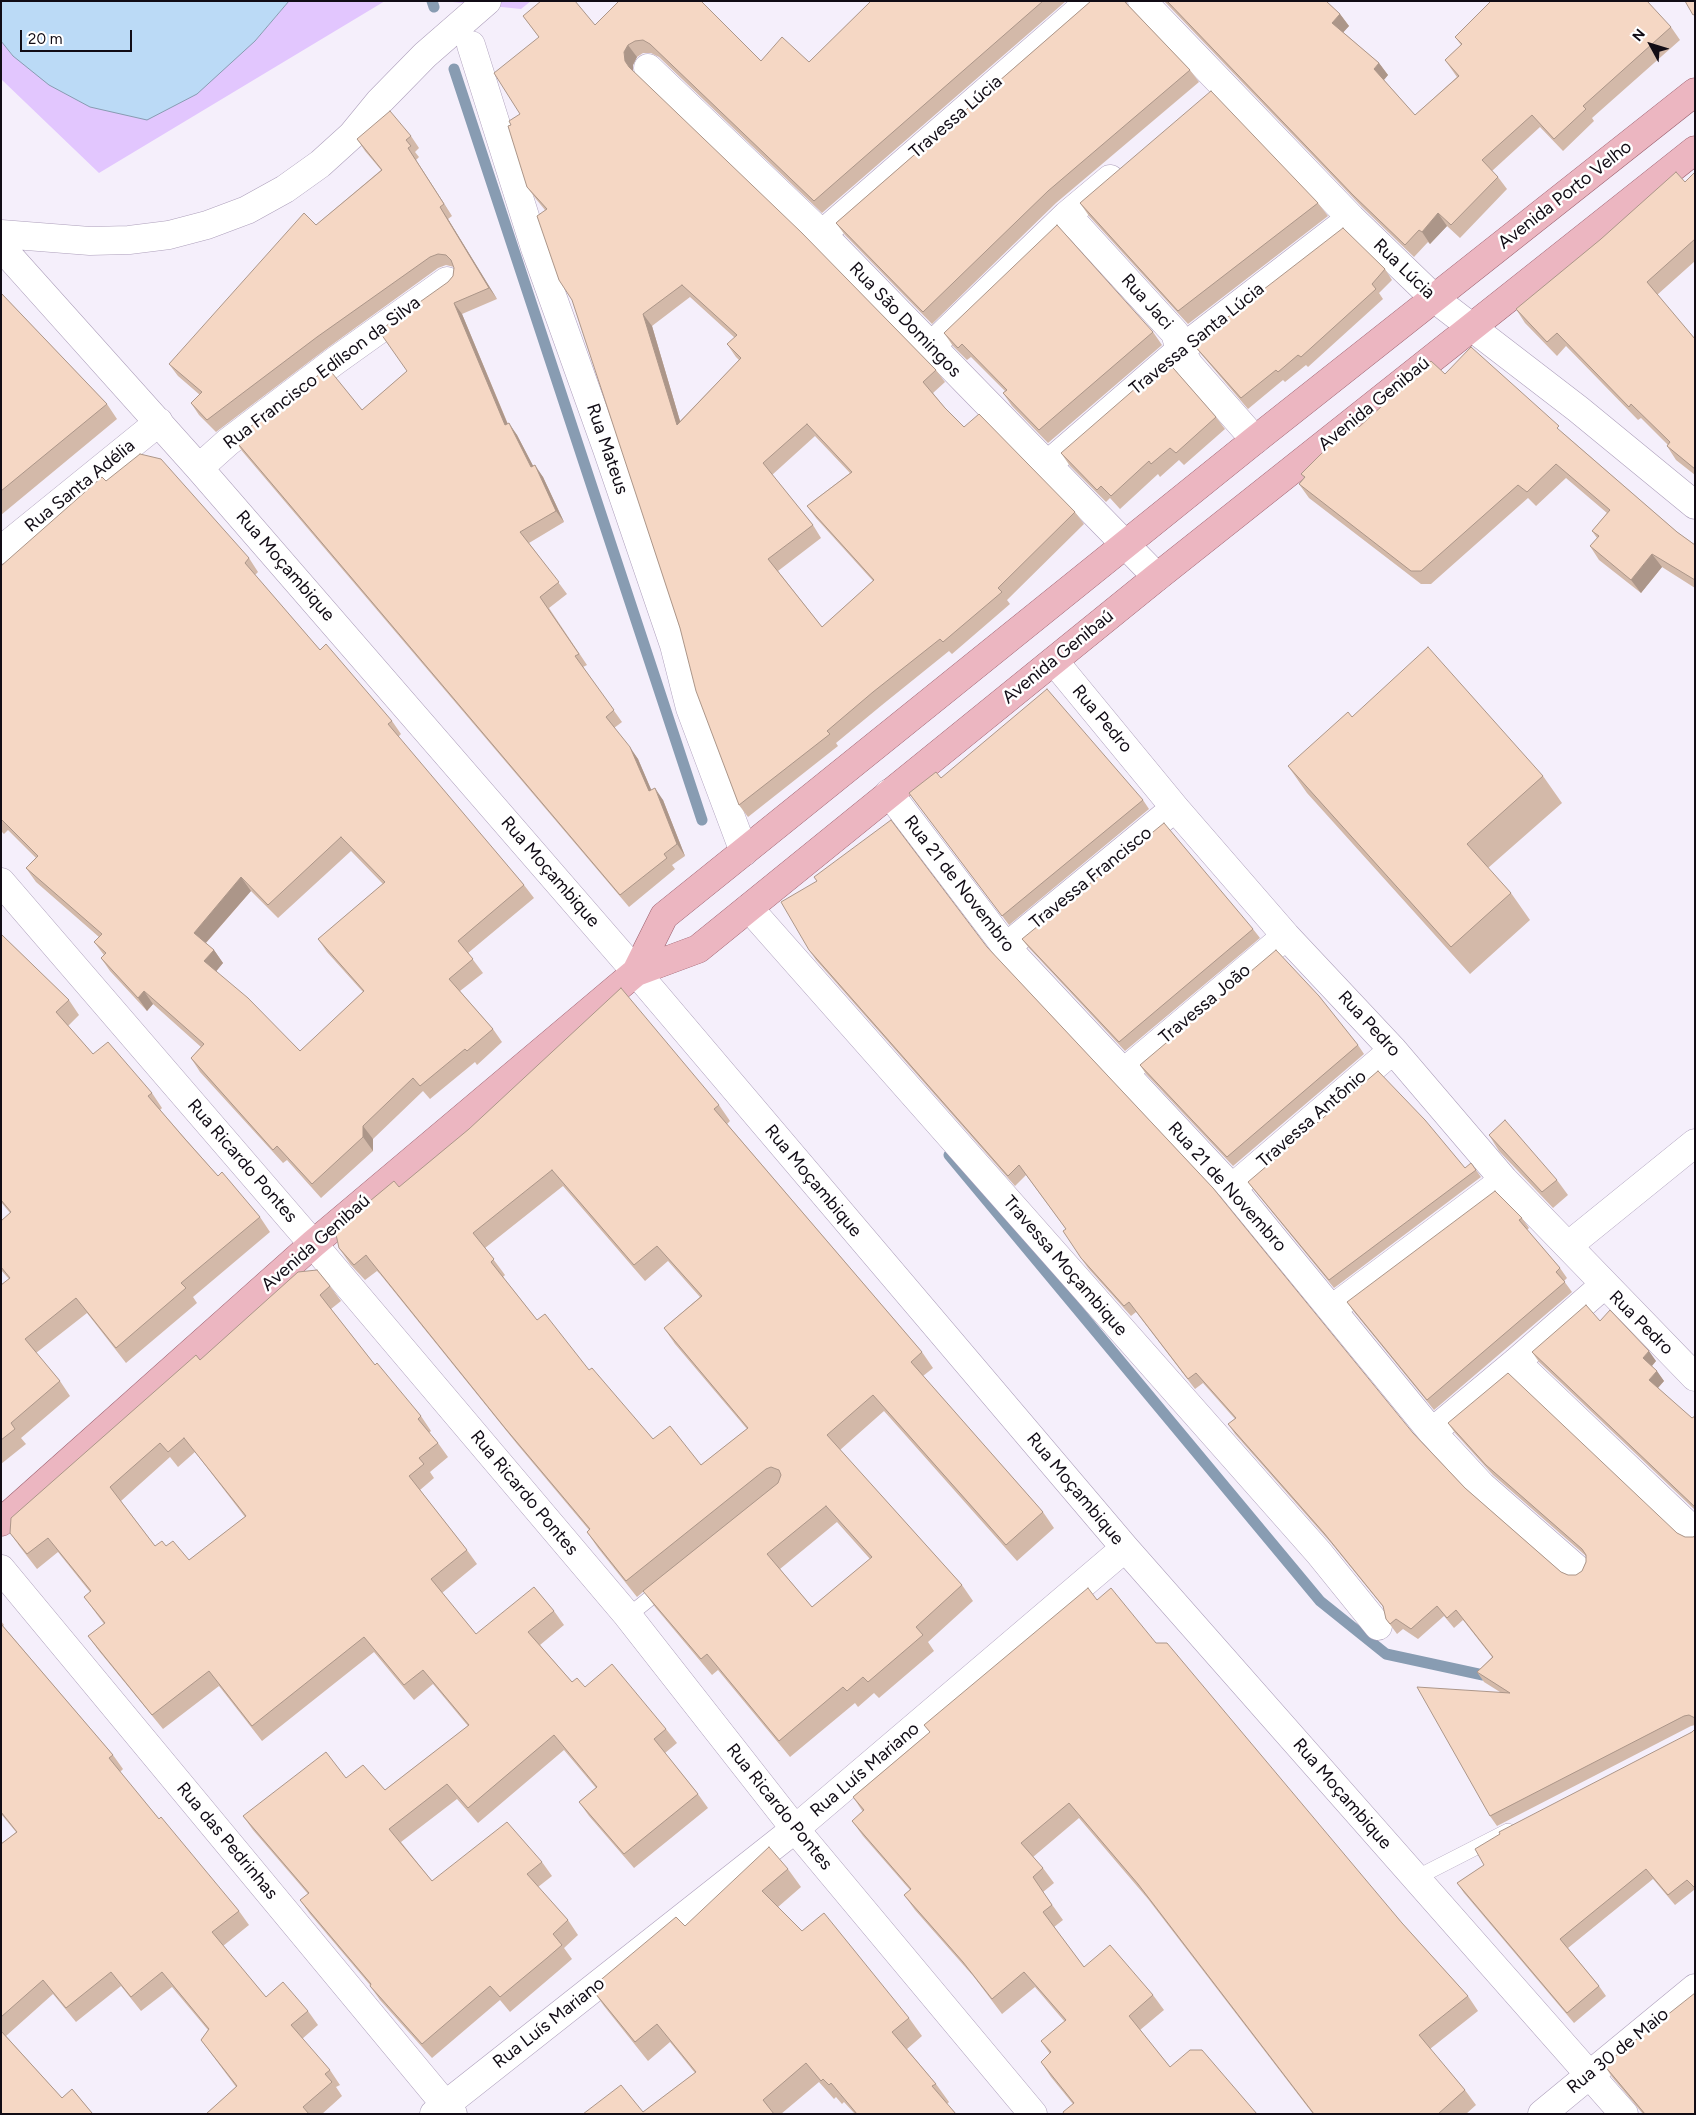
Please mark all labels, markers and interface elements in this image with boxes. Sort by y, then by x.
scale bar [22,20,135,52]
north arrow [1626,20,1676,70]
text: N [1629,26,1649,45]
text: 20 m [28,30,62,48]
street label: Travessa Lúcia [905,71,1007,163]
street label: Avenida Porto Velho [1494,136,1636,254]
street label: Rua Lúcia [1369,234,1439,304]
street label: Rua São Domingos [845,258,965,382]
street label: Rua Jaci [1116,270,1178,334]
street label: Travessa Santa Lúcia [1125,278,1269,400]
street label: Rua Francisco Edílson da Silva [219,292,425,454]
street label: Avenida Genibaú [1314,353,1434,455]
street label: Rua Mateus [581,401,633,497]
street label: Rua Santa Adélia [21,435,139,537]
street label: Rua Moçambique [231,506,339,626]
street label: Avenida Genibaú [998,606,1118,708]
street label: Rua Pedro [1067,681,1137,757]
street label: Rua 21 de Novembro [899,811,1019,957]
street label: Rua Moçambique [496,812,604,932]
street label: Travessa Francisco [1026,822,1156,934]
street label: Travessa João [1155,959,1255,1049]
street label: Rua Pedro [1333,987,1405,1061]
street label: Travessa Antônio [1253,1066,1371,1172]
street label: Rua Ricardo Pontes [183,1095,301,1227]
street label: Rua 21 de Novembro [1163,1118,1291,1256]
street label: Rua Moçambique [760,1120,866,1242]
street label: Avenida Genibaú [257,1190,375,1296]
street label: Travessa Moçambique [998,1192,1132,1340]
street label: Rua Pedro [1604,1286,1678,1360]
street label: Rua Ricardo Pontes [465,1426,583,1560]
street label: Rua Moçambique [1022,1428,1128,1550]
street label: Rua Luís Mariano [806,1718,924,1822]
street label: Rua Moçambique [1288,1734,1396,1854]
street label: Rua Ricardo Pontes [721,1739,837,1875]
street label: Rua das Pedrinhas [172,1778,282,1904]
street label: Rua Luís Mariano [489,1973,609,2073]
street label: Rua 30 de Maio [1563,2003,1673,2099]

